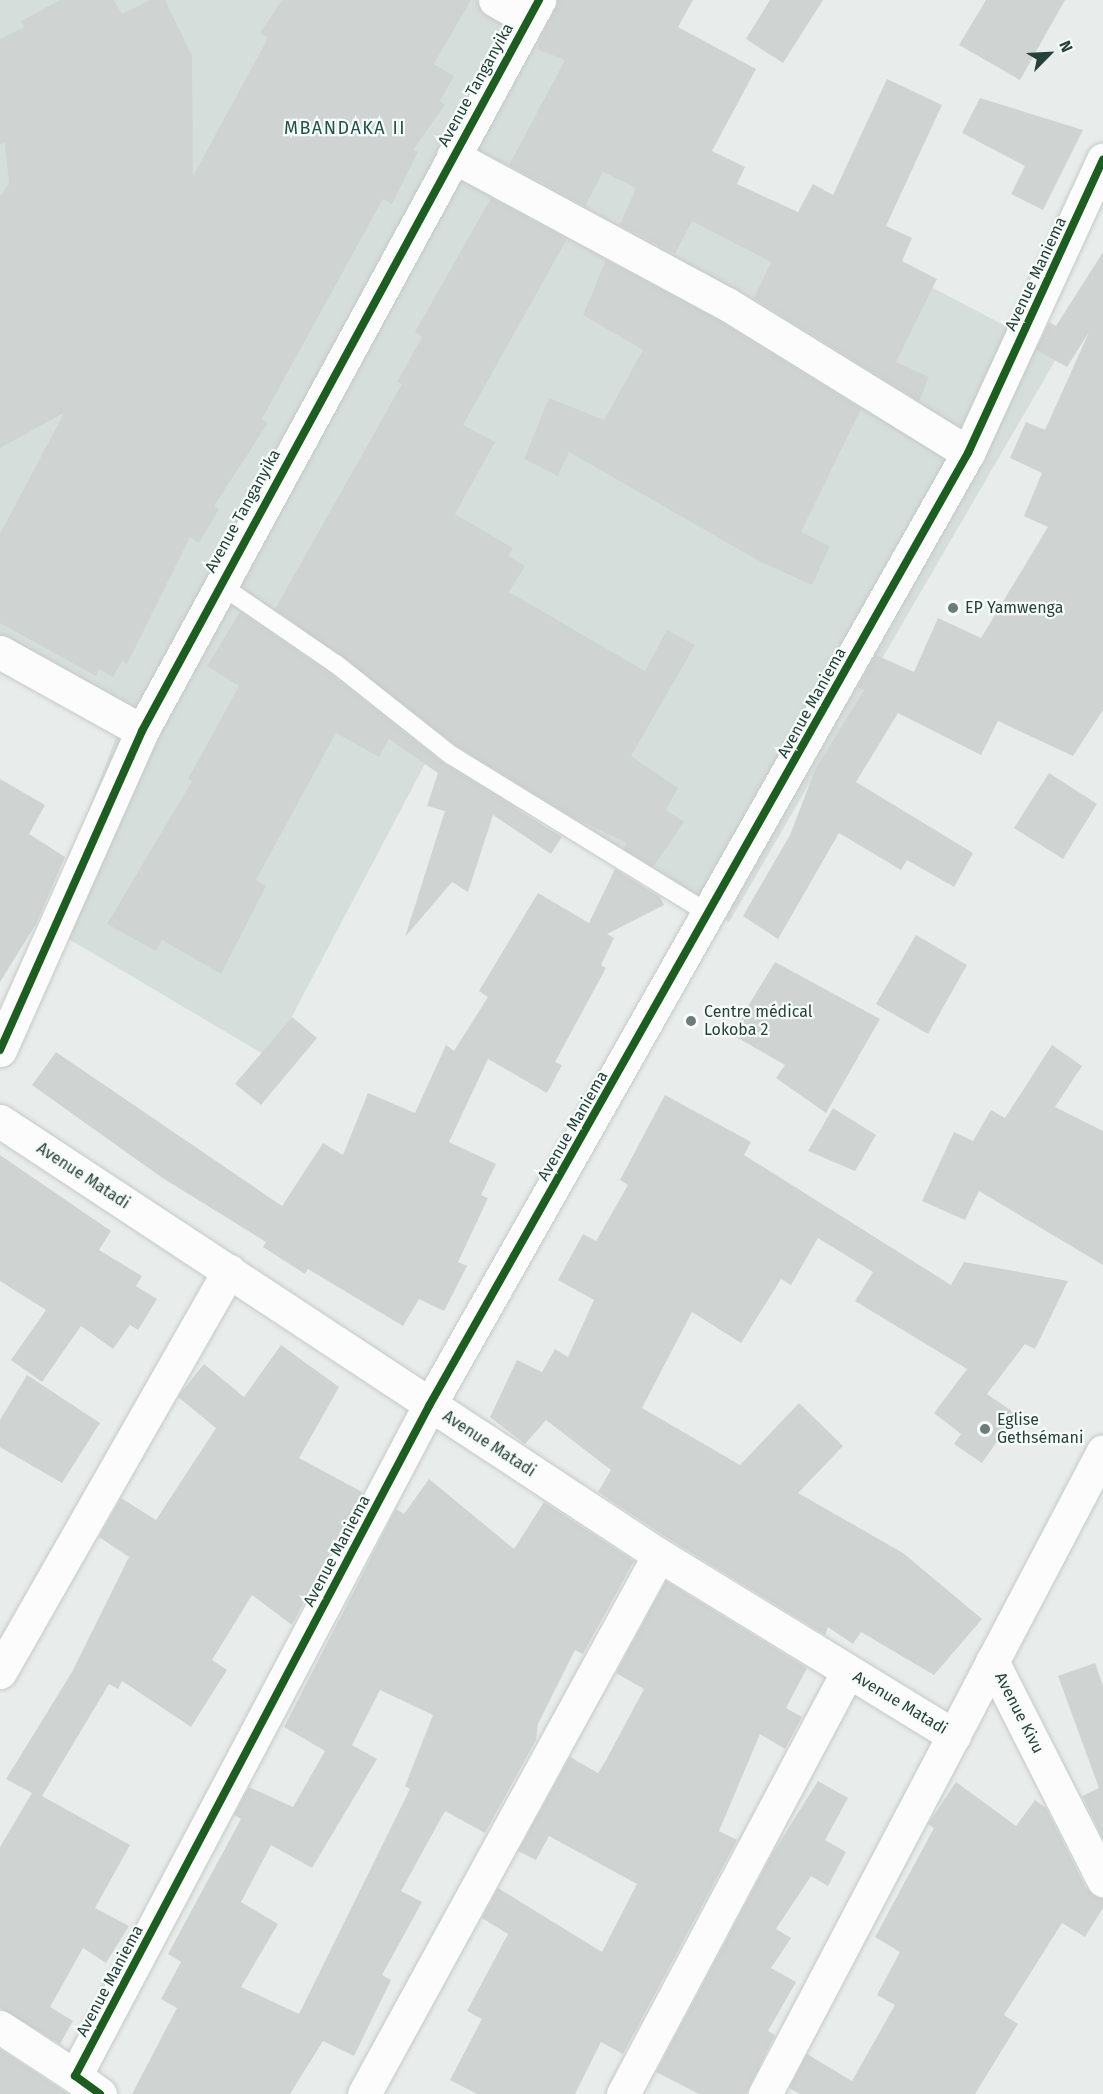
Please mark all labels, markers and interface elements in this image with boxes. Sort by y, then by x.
street label: Avenue Tanganyika [434,20,518,150]
north arrow [1019,24,1079,84]
text: N [1055,38,1077,55]
district label: MBANDAKA II [284,117,406,139]
street label: Avenue Maniema [1001,214,1071,334]
street label: Avenue Tanganyika [201,446,285,576]
place label: EP Yamwenga [965,598,1063,618]
marker: EP Yamwenga [946,601,960,615]
street label: Avenue Maniema [774,644,850,762]
place label: Centre médical Lokoba 2 [704,1002,812,1040]
marker: Centre médical Lokoba 2 [682,1012,700,1030]
street label: Avenue Maniema [534,1068,612,1184]
street label: Avenue Matadi [33,1139,133,1213]
street label: Avenue Matadi [439,1407,539,1481]
place label: Eglise Gethsémani [997,1410,1083,1448]
marker: Eglise Gethsémani [978,1422,992,1436]
street label: Avenue Maniema [300,1492,374,1610]
street label: Avenue Matadi [849,1667,951,1739]
street label: Avenue Kivu [990,1669,1048,1757]
street label: Avenue Maniema [73,1922,147,2040]

